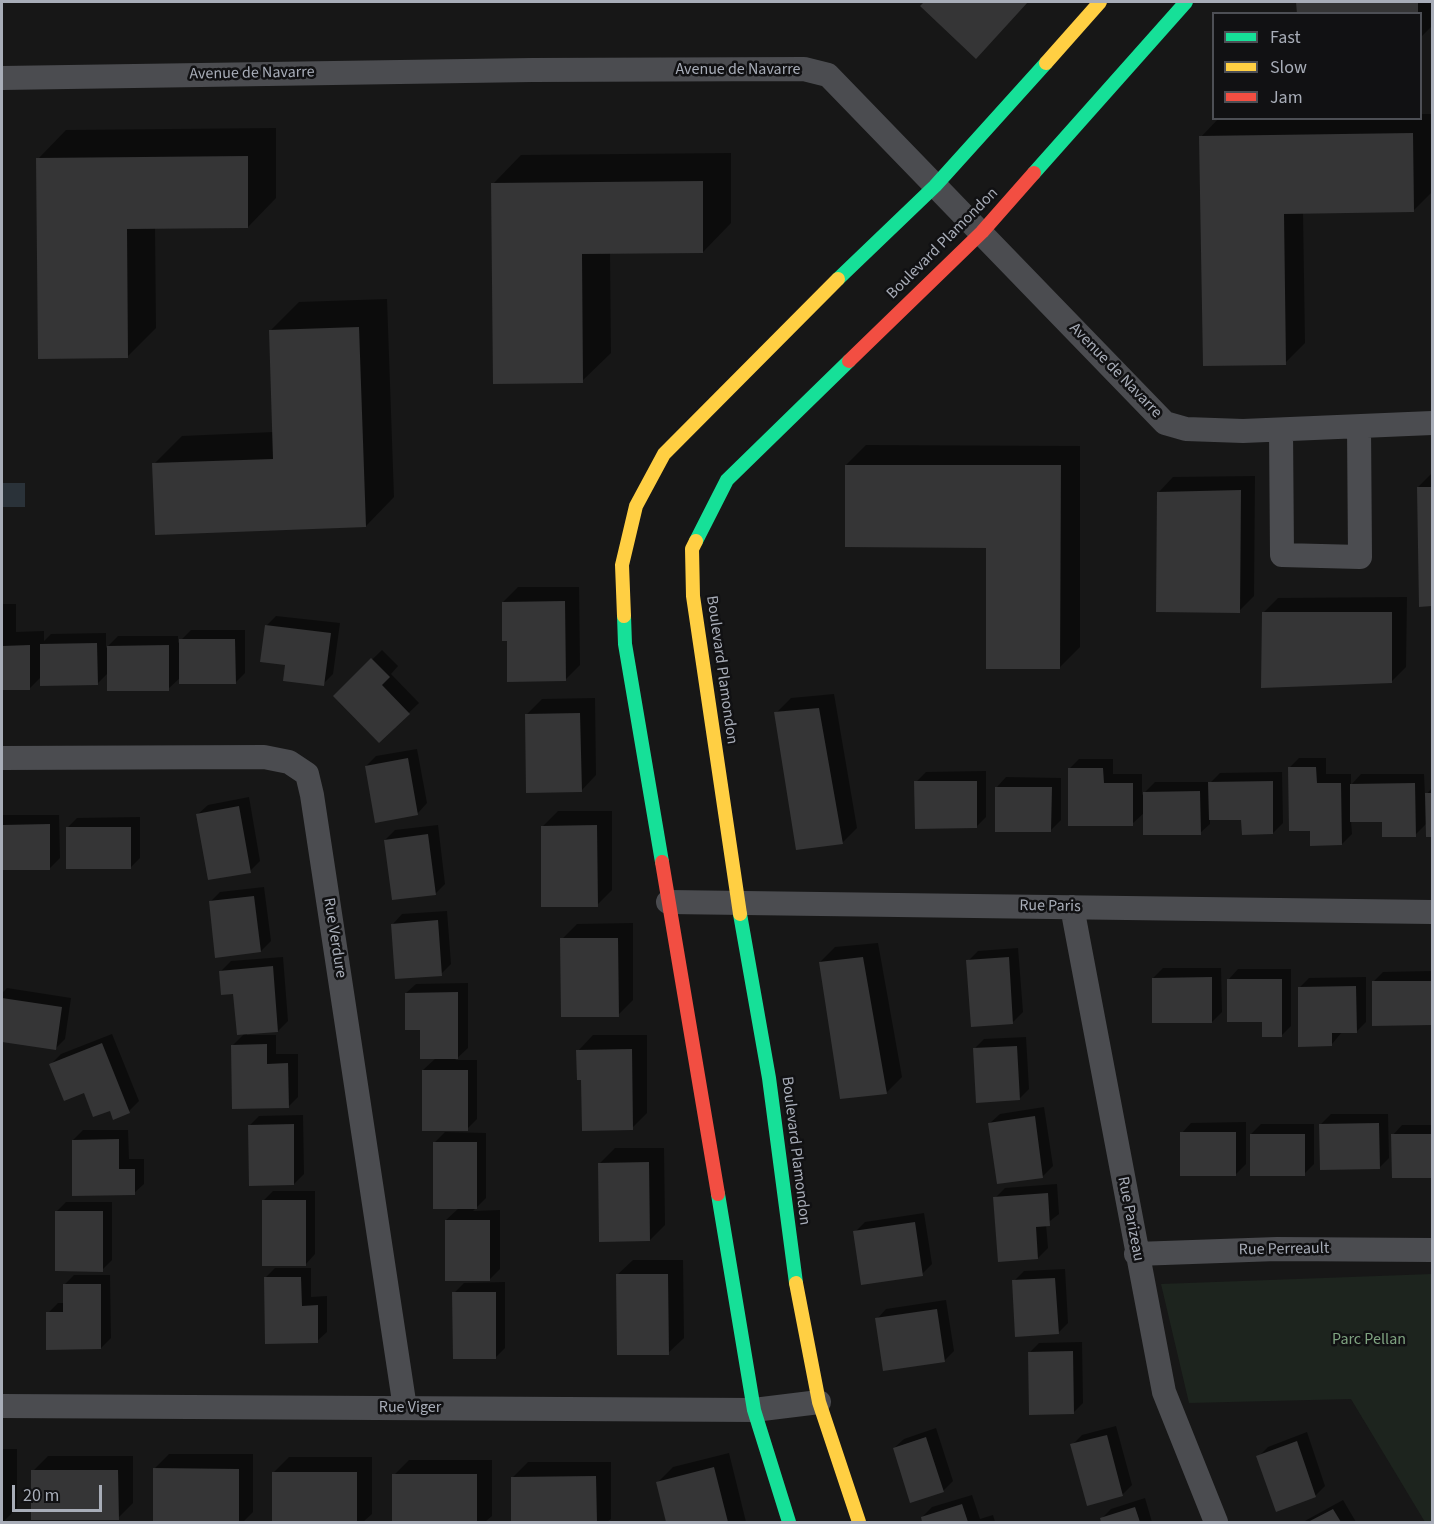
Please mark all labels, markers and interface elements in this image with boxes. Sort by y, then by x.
legend [1212,12,1422,120]
text: Fast [1270,25,1301,50]
text: Slow [1270,55,1307,80]
street label: Avenue de Navarre [675,60,801,80]
street label: Avenue de Navarre [189,63,315,85]
text: Jam [1270,85,1303,110]
street label: Boulevard Plamondon [883,184,1003,304]
street label: Avenue de Navarre [1065,319,1165,423]
street label: Boulevard Plamondon [701,595,741,745]
street label: Rue Verdure [318,896,350,980]
street label: Rue Paris [1019,897,1081,917]
street label: Boulevard Plamondon [776,1076,814,1226]
street label: Rue Parizeau [1112,1175,1148,1263]
street label: Rue Perreault [1239,1240,1329,1260]
park label: Parc Pellan [1332,1330,1406,1350]
street label: Rue Viger [379,1398,441,1418]
scale bar [15,1473,105,1511]
text: 20 m [23,1483,59,1508]

